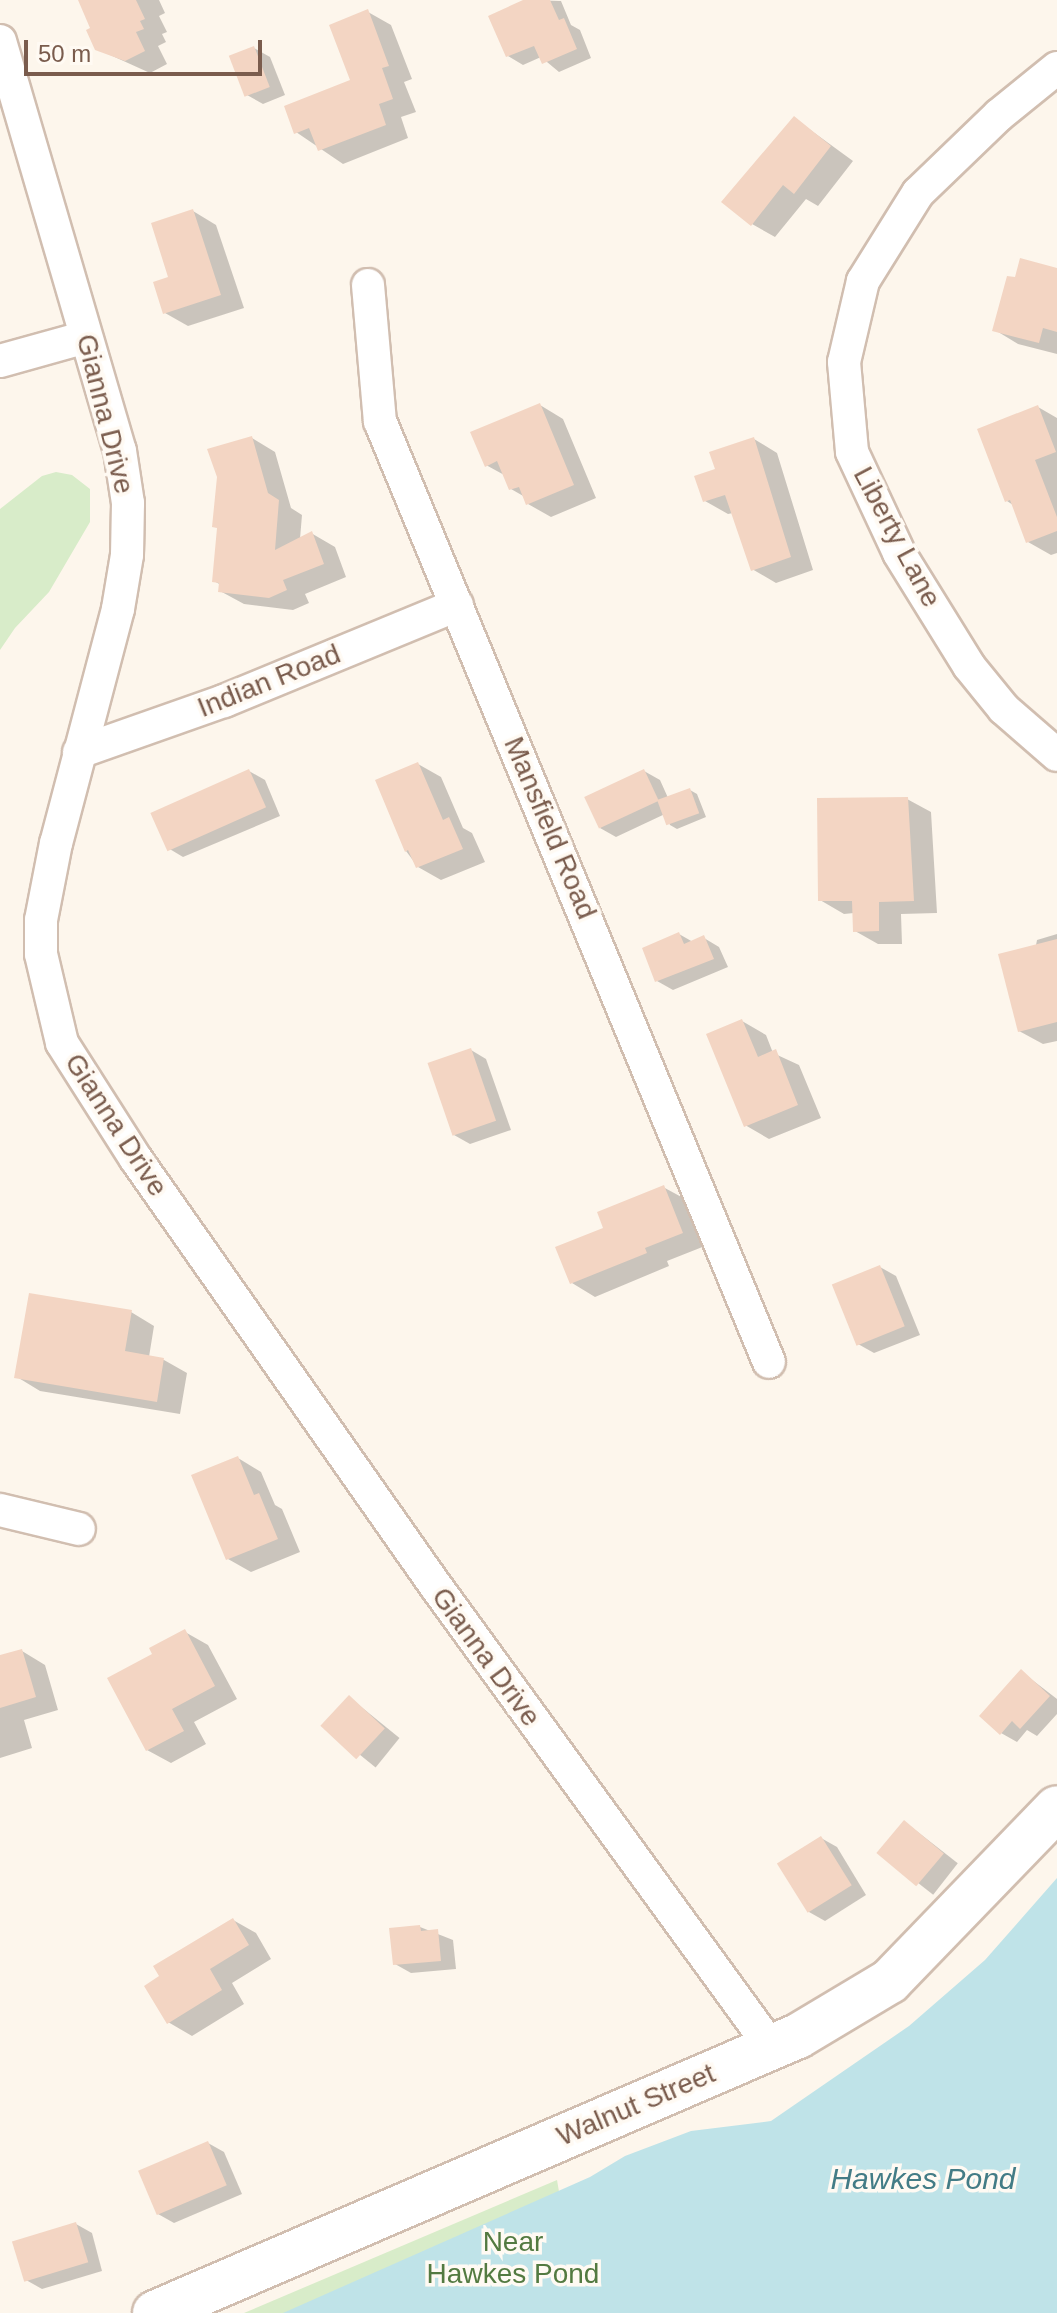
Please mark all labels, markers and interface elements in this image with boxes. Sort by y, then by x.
scale bar [28,24,266,74]
text: 50 m [38,40,91,67]
street label: Gianna Drive [69,331,141,497]
street label: Liberty Lane [846,461,948,613]
street label: Indian Road [193,637,345,725]
street label: Mansfield Road [497,732,603,924]
street label: Gianna Drive [57,1047,175,1203]
street label: Gianna Drive [424,1581,548,1733]
street label: Walnut Street [552,2057,720,2153]
water label: Hawkes Pond [830,2161,1016,2197]
park label: Near Hawkes Pond [427,2225,599,2291]

